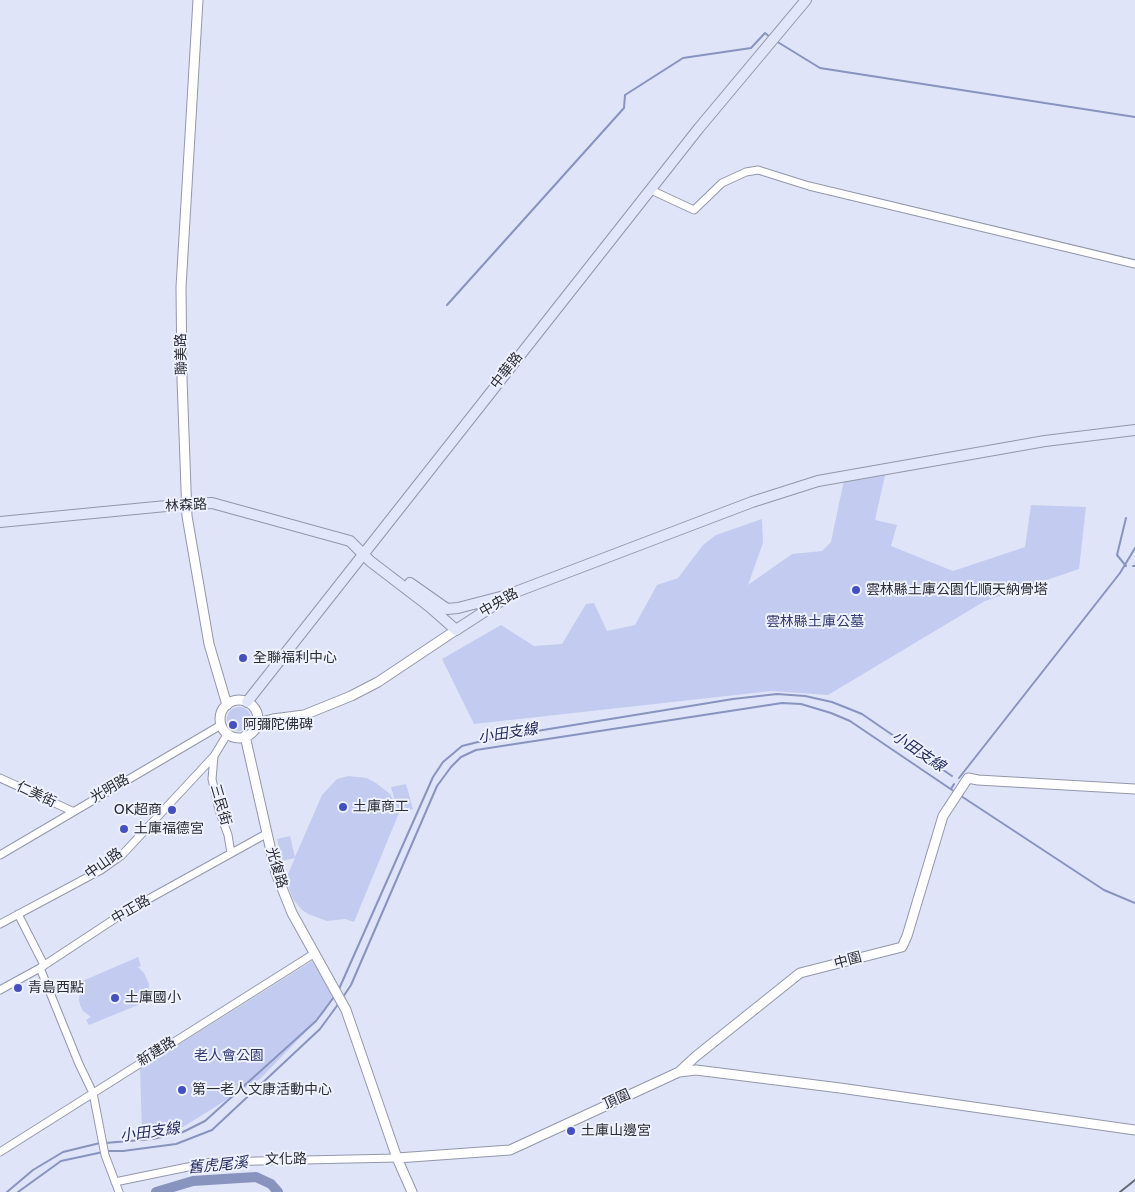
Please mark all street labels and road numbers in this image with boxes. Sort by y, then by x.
street label: 聯美路 [173,333,191,375]
street label: 中華路 [487,349,527,393]
street label: 林森路 [165,497,207,515]
street label: 中央路 [477,585,521,621]
street label: 光明路 [88,771,132,807]
street label: 仁美街 [13,779,59,811]
street label: 三民街 [206,782,234,828]
street label: 中山路 [82,845,126,883]
street label: 光復路 [262,845,290,891]
street label: 中正路 [109,892,153,928]
street label: 中圍 [832,949,864,973]
street label: 新建路 [135,1034,179,1070]
street label: 頂圍 [601,1087,633,1113]
street label: 文化路 [265,1151,307,1169]

